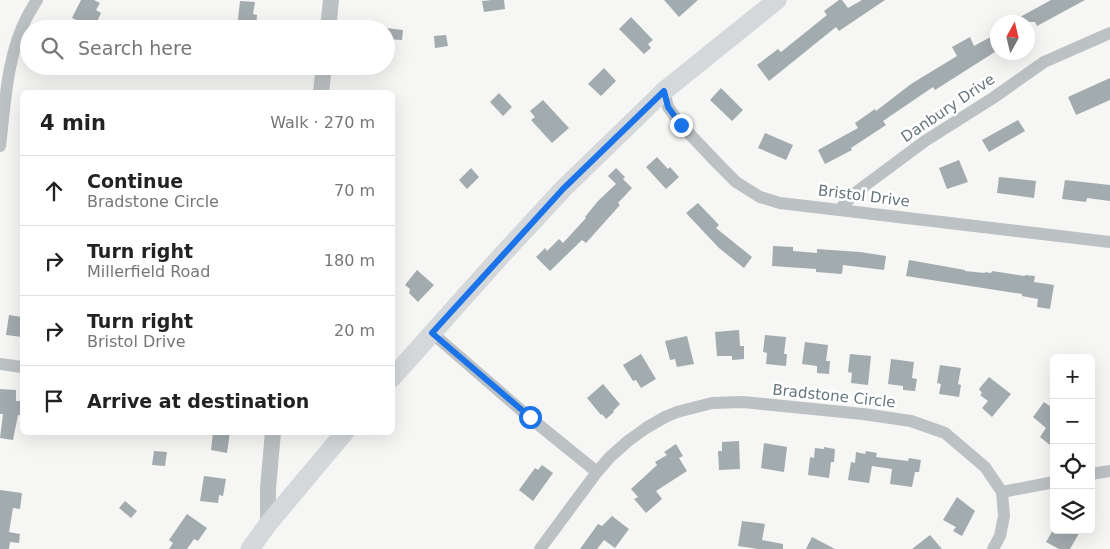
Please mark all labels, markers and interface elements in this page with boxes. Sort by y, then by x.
north arrow [990,15,1035,60]
search box [20,20,395,75]
icon: search [38,34,66,62]
text: Search here [78,37,192,59]
street label: Danbury Drive [898,70,998,146]
text: 4 min [40,111,106,135]
text: Walk · 270 m [270,113,375,132]
route end [670,114,693,137]
text: Continue [87,170,183,192]
icon: ahead [40,177,68,205]
text: 70 m [334,181,375,200]
street label: Bristol Drive [817,181,911,211]
text: Bradstone Circle [87,192,219,211]
text: Turn right [87,240,193,262]
icon: right [40,247,68,275]
text: 180 m [324,251,375,270]
text: Millerfield Road [87,262,210,281]
text: Turn right [87,310,193,332]
icon: right [40,317,68,345]
text: 20 m [334,321,375,340]
text: Bristol Drive [87,332,186,351]
map controls [1050,354,1095,534]
button: + [1050,354,1095,399]
street label: Bradstone Circle [772,381,896,411]
icon: arrive [40,387,68,415]
text: Arrive at destination [87,390,309,412]
button: − [1050,399,1095,444]
route start [519,406,542,429]
button: locate [1050,444,1095,489]
button: layers [1050,489,1095,534]

